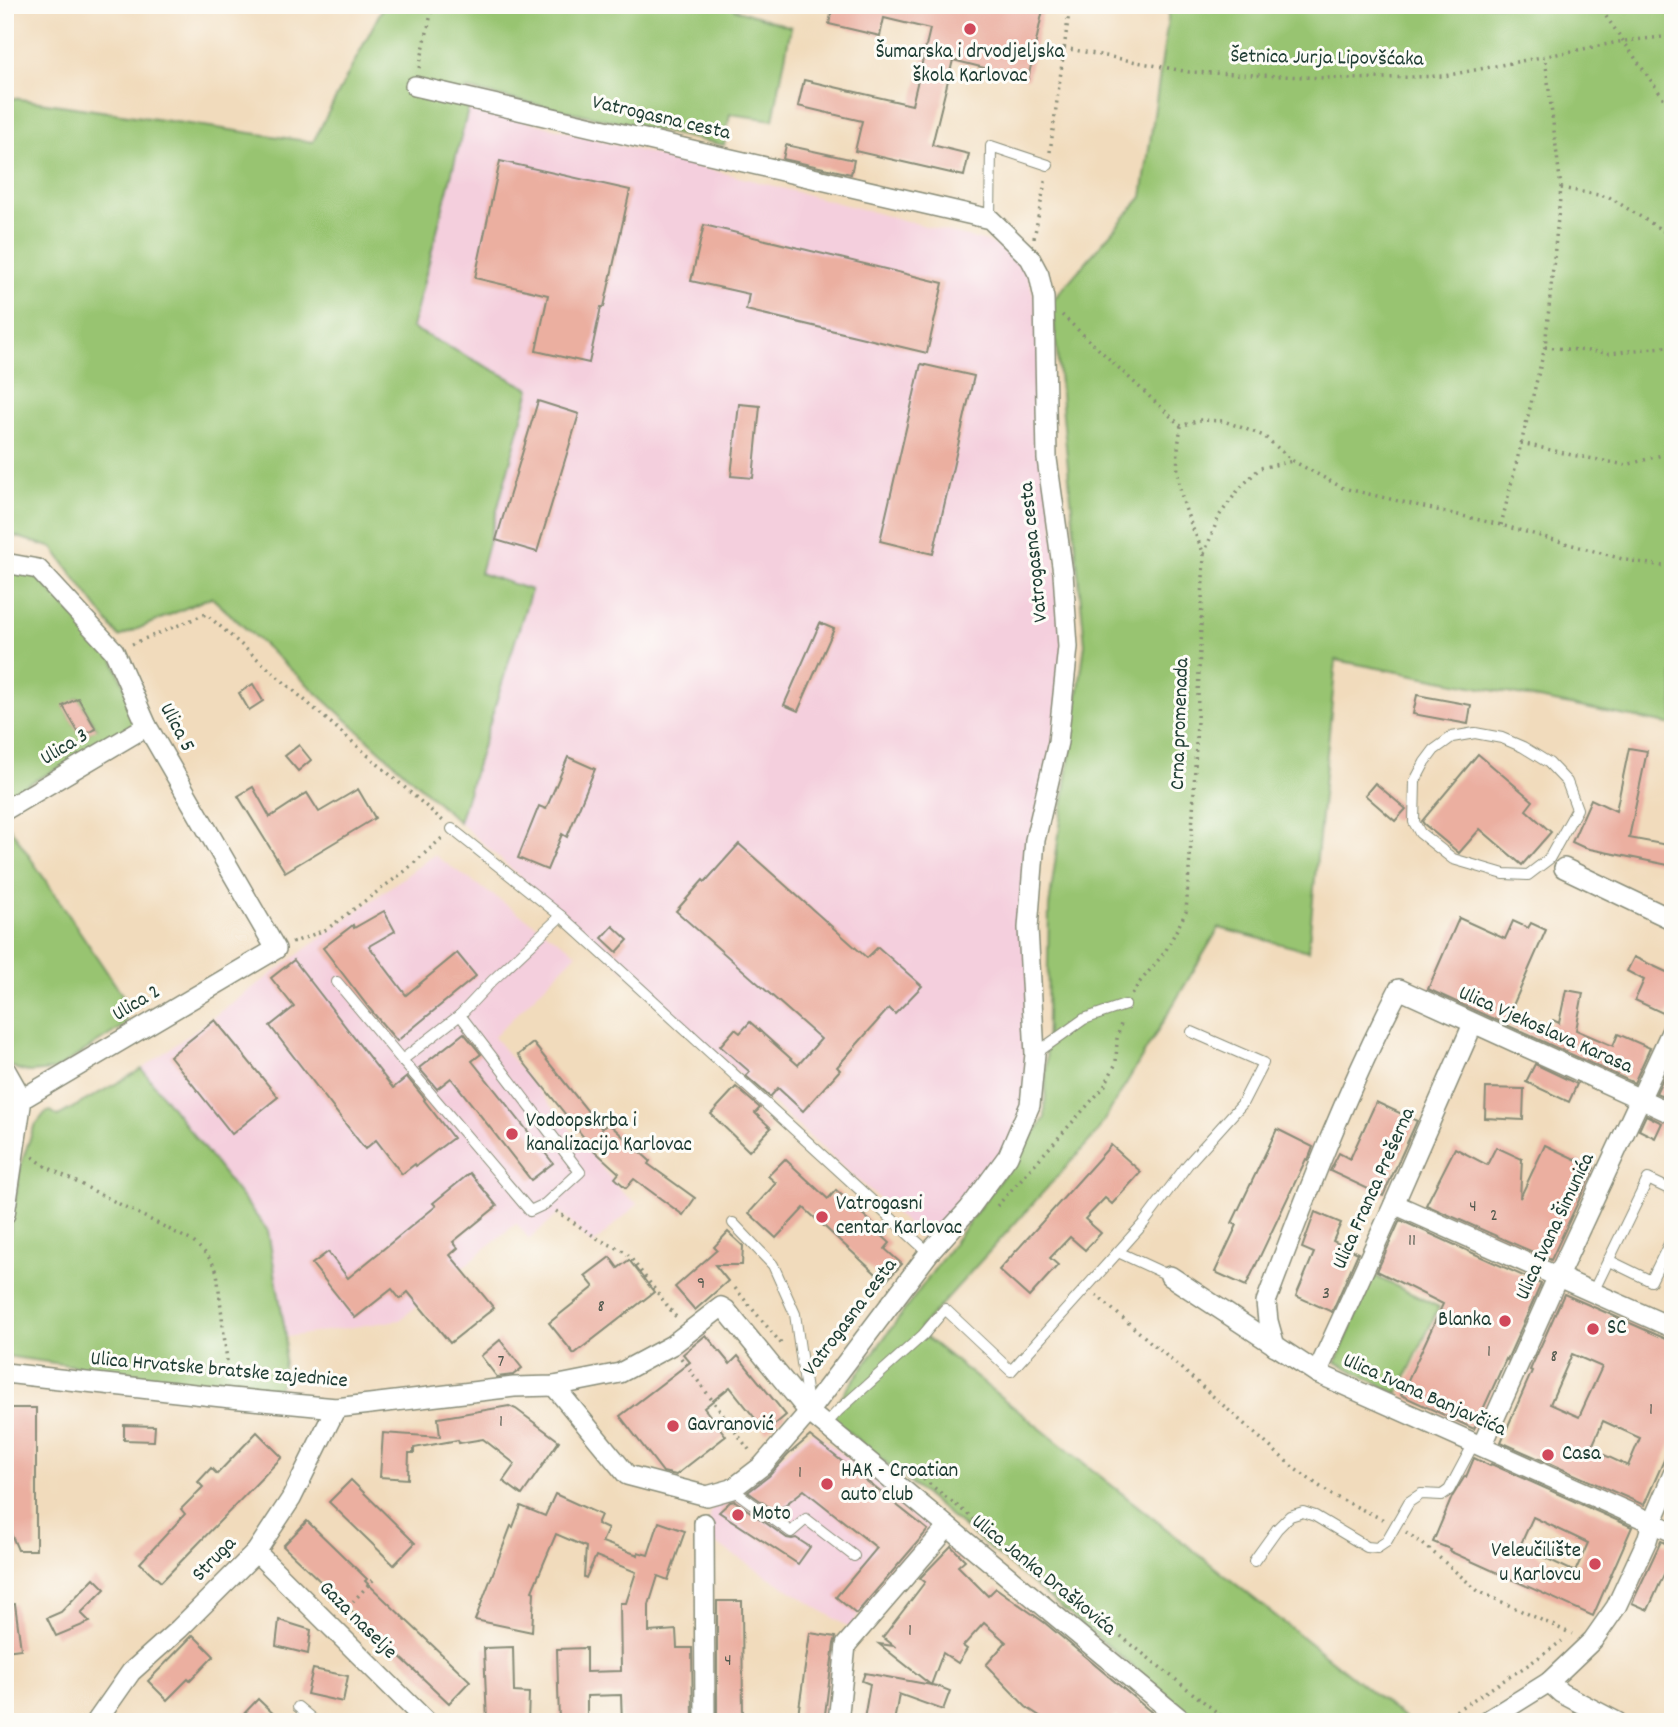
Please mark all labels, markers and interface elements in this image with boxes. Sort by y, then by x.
marker: Šumarska i drvodjeljska škola Karlovac [962,21,978,37]
place label: Šumarska i drvodjeljska škola Karlovac [876,38,1065,92]
street label: Šetnica Jurja Lipovšćaka [1230,42,1425,76]
street label: Vatrogasna cesta [589,89,734,150]
street label: Vatrogasna cesta [1013,479,1057,624]
street label: Crna promenada [1164,656,1198,791]
street label: Ulica 5 [151,698,201,758]
street label: Ulica 3 [35,722,95,774]
street label: Ulica 2 [107,978,167,1030]
street label: Ulica Vjekoslava Karasa [1453,979,1638,1083]
street label: Ulica Franca Prešerna [1326,1102,1425,1275]
place label: Vodoopskrba i kanalizacija Karlovac [526,1107,692,1161]
marker: Vodoopskrba i kanalizacija Karlovac [504,1126,520,1142]
street label: Ulica Ivana Šimunića [1509,1147,1604,1306]
place label: Vatrogasni centar Karlovac [836,1190,962,1244]
house number: 4 [1469,1195,1477,1220]
house number: 2 [1490,1204,1498,1229]
marker: Vatrogasni centar Karlovac [814,1209,830,1225]
house number: 11 [1408,1229,1416,1254]
street label: Vatrogasna cesta [797,1252,906,1383]
house number: 9 [697,1272,705,1297]
house number: 3 [1322,1282,1330,1307]
house number: 8 [597,1295,605,1320]
place label: Blanka [1438,1306,1492,1336]
marker: Blanka [1497,1313,1513,1329]
place label: SC [1607,1314,1627,1344]
marker: SC [1585,1321,1601,1337]
house number: 1 [1487,1340,1491,1365]
street label: Ulica Hrvatske bratske zajednice [89,1345,349,1397]
house number: 8 [1550,1345,1558,1370]
street label: Ulica Ivana Banjavčića [1338,1347,1511,1446]
house number: 7 [498,1350,505,1375]
house number: 1 [1649,1398,1653,1423]
house number: 1 [499,1410,503,1435]
place label: Gavranović [687,1411,774,1441]
marker: Gavranović [665,1418,681,1434]
place label: Casa [1562,1440,1602,1470]
marker: Casa [1540,1447,1556,1463]
place label: HAK - Croatian auto club [841,1457,958,1511]
house number: 1 [798,1461,802,1486]
marker: HAK - Croatian auto club [819,1476,835,1492]
place label: Moto [752,1500,791,1530]
marker: Moto [730,1507,746,1523]
street label: Ulica Janka Draškovića [964,1508,1123,1645]
street label: Struga [186,1530,245,1589]
place label: Veleučilište u Karlovcu [1491,1537,1581,1591]
marker: Veleučilište u Karlovcu [1587,1556,1603,1572]
street label: Gaza naselje [311,1575,403,1667]
house number: 1 [908,1619,912,1644]
house number: 4 [724,1649,732,1674]

